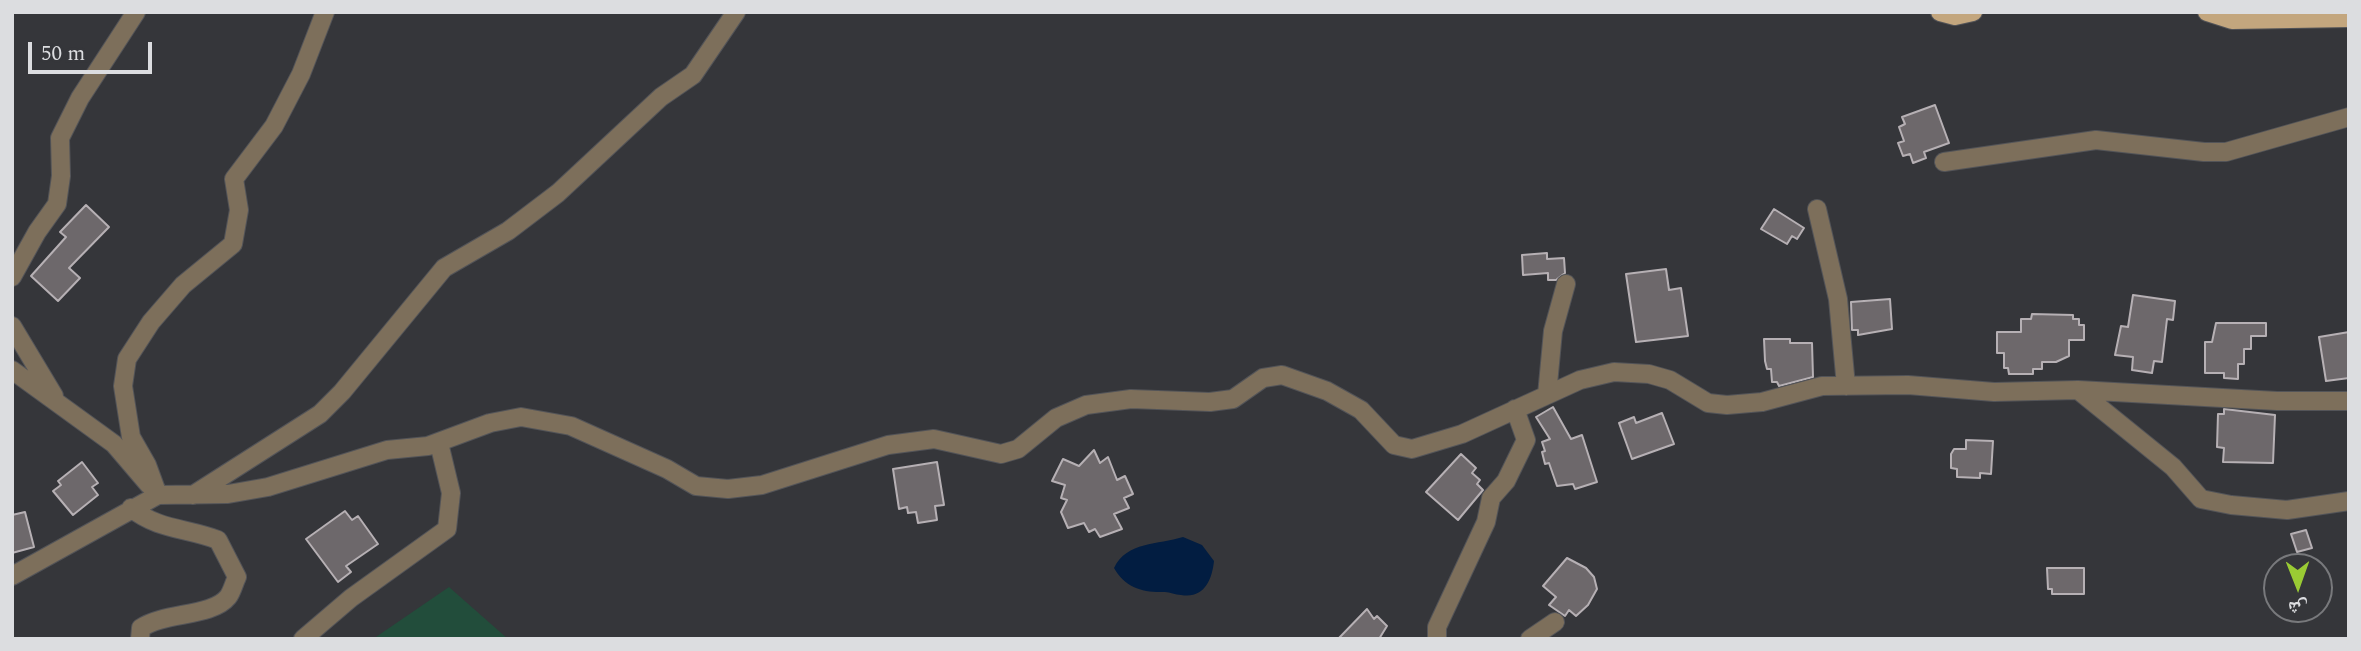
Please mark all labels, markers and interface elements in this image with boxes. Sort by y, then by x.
scale bar [32,28,156,72]
text: 50 m [41,38,85,70]
north arrow [2263,553,2333,623]
text: ش [2288,593,2309,622]

